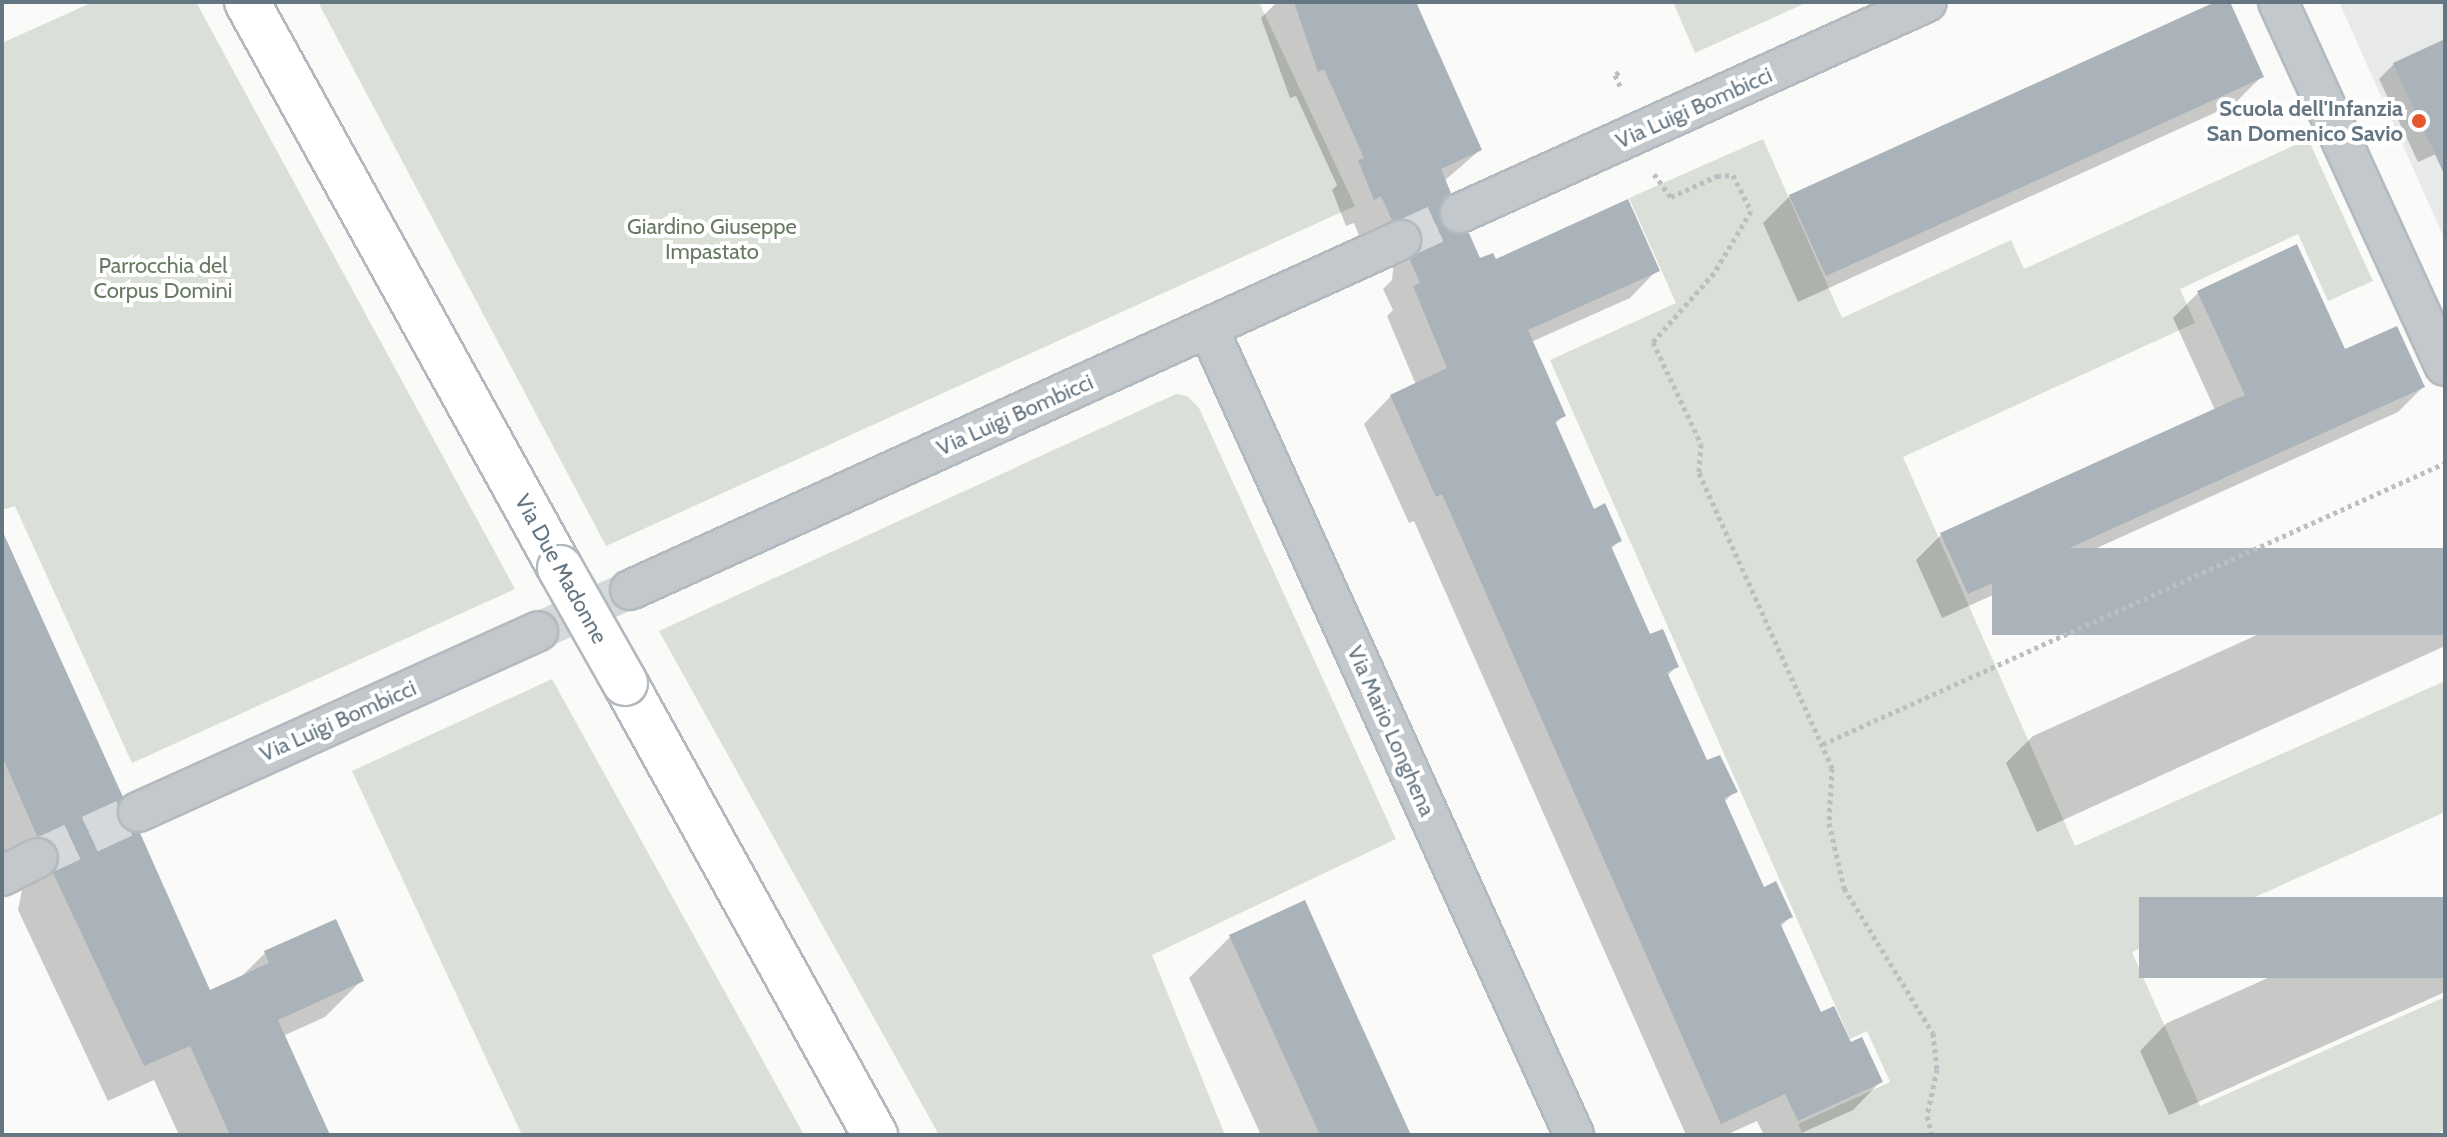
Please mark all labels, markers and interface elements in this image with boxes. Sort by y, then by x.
street label: Via Luigi Bombicci [1612,62,1776,154]
place label: Scuola dell'Infanzia San Domenico Savio [2207,95,2403,146]
marker: Scuola dell'Infanzia San Domenico Savio [2410,112,2428,130]
park label: Giardino Giuseppe Impastato [627,213,797,264]
park label: Parrocchia del Corpus Domini [93,252,233,304]
street label: Via Luigi Bombicci [933,369,1097,461]
street label: Via Due Madonne [509,490,613,648]
street label: Via Mario Longhena [1342,642,1440,820]
street label: Via Luigi Bombicci [256,675,420,767]

